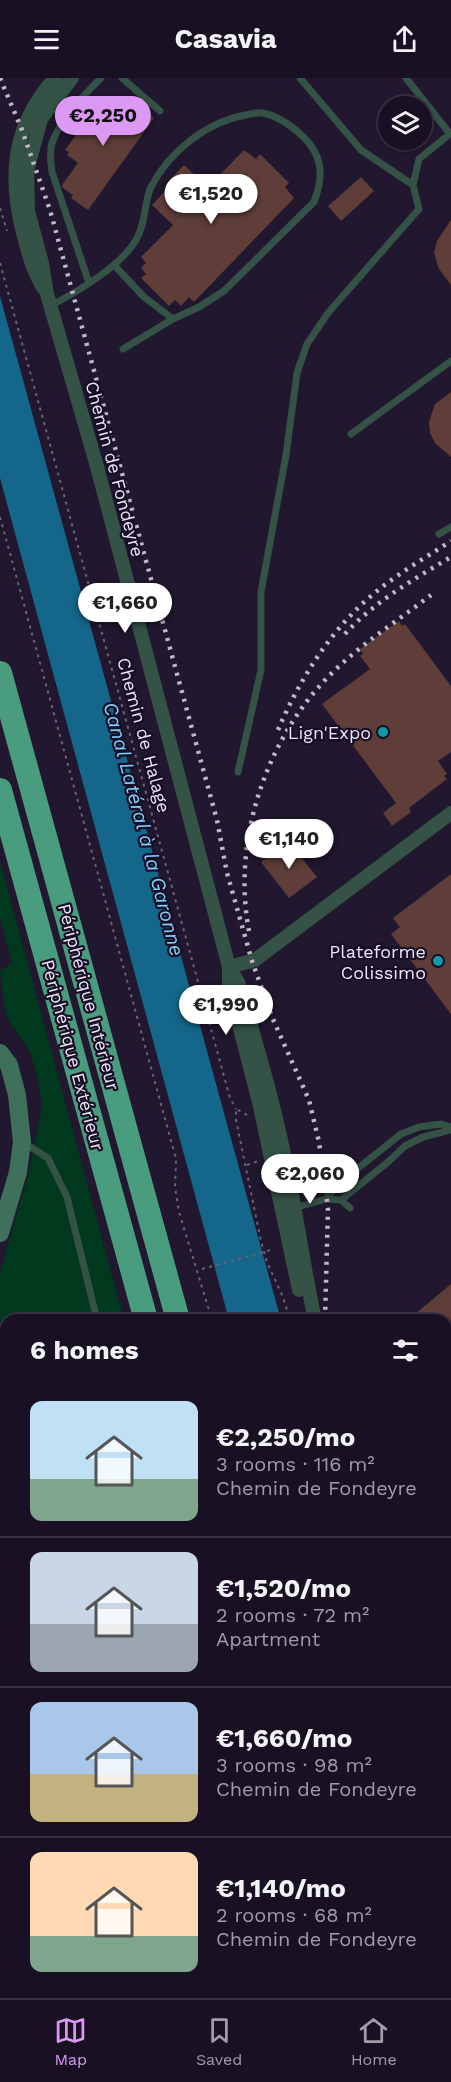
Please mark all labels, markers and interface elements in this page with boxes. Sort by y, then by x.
icon: menu [30,23,63,56]
text: Casavia [174,23,277,55]
icon: share [388,23,421,56]
pin: €2,250 [54,96,152,147]
map controls [378,96,432,150]
button: layers [378,96,432,150]
text: €2,250 [69,103,137,127]
pin: €1,520 [162,174,260,225]
text: €1,520 [179,181,243,205]
street label: Chemin de Fondeyre [81,379,149,559]
pin: €1,660 [76,583,174,634]
text: €1,660 [92,590,158,614]
street label: Chemin de Halage [113,655,175,815]
water label: Canal Latéral à la Garonne [98,699,190,959]
place label: Lign'Expo [288,722,371,743]
marker: Lign'Expo [376,725,390,739]
pin: €1,140 [240,819,338,870]
text: €1,140 [259,826,319,850]
street label: Périphérique Intérieur [54,901,124,1093]
place label: Plateforme Colissimo [329,941,426,983]
marker: Plateforme Colissimo [431,954,445,968]
street label: Périphérique Extérieur [37,957,109,1153]
pin: €1,990 [177,985,275,1036]
text: €1,990 [193,992,259,1016]
pin: €2,060 [261,1154,359,1205]
text: €2,060 [275,1161,345,1185]
icon: filters [389,1334,422,1367]
text: 6 homes [30,1335,139,1365]
text: €2,250/mo [216,1422,355,1452]
icon: home [78,1425,150,1497]
text: 3 rooms · 116 m² [216,1452,375,1476]
text: Chemin de Fondeyre [216,1476,417,1500]
text: €1,520/mo [216,1573,351,1603]
icon: home [78,1576,150,1648]
text: 2 rooms · 72 m² [216,1603,369,1627]
text: Apartment [216,1627,320,1651]
text: €1,660/mo [216,1723,352,1753]
icon: home [78,1726,150,1798]
text: 3 rooms · 98 m² [216,1753,372,1777]
text: Chemin de Fondeyre [216,1777,417,1801]
text: €1,140/mo [216,1873,346,1903]
icon: home [78,1876,150,1948]
text: 2 rooms · 68 m² [216,1903,372,1927]
text: Chemin de Fondeyre [216,1927,417,1951]
tab: Map [54,2014,87,2069]
tab: Saved [196,2014,242,2069]
tab: Home [351,2014,397,2069]

